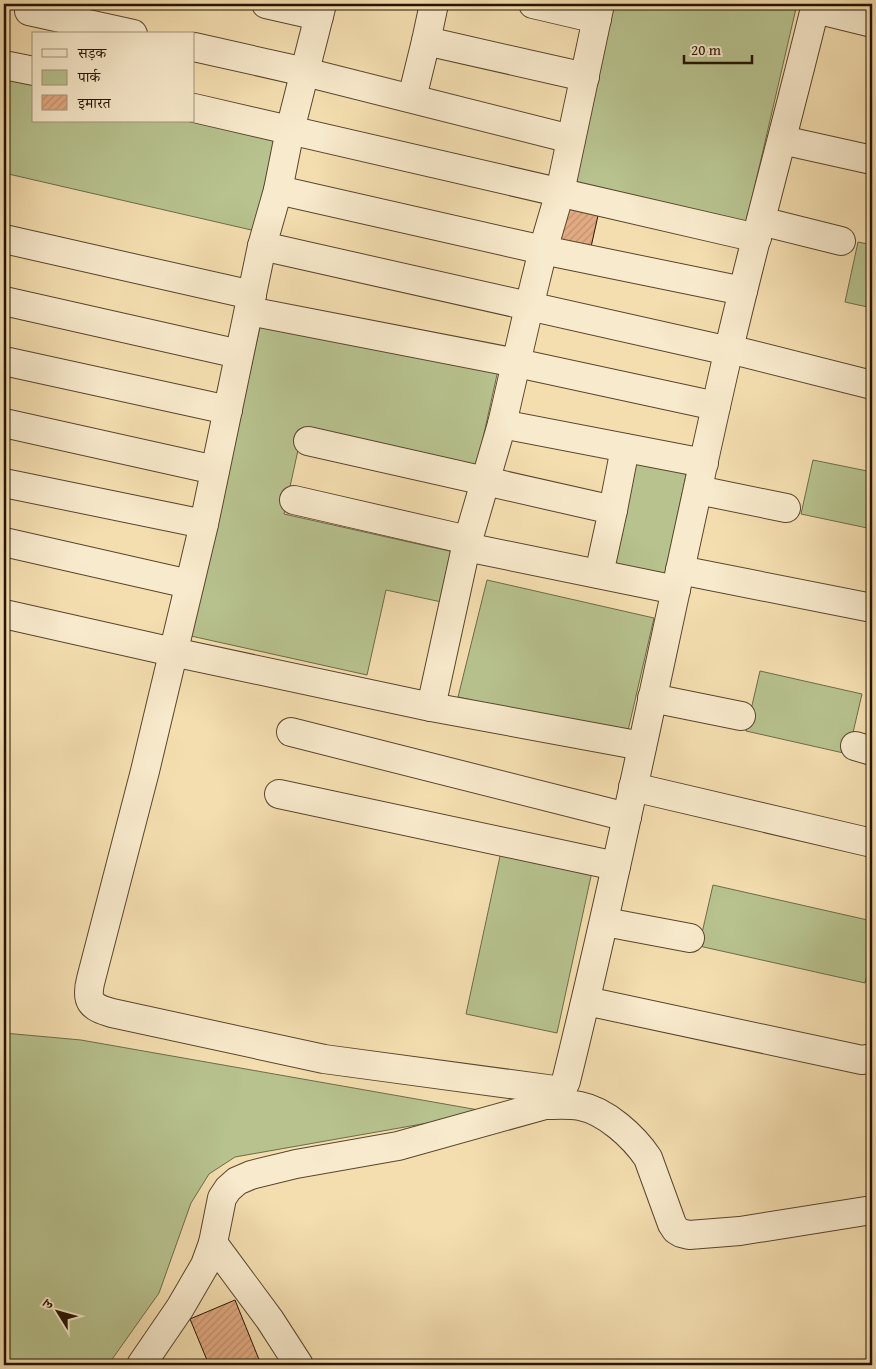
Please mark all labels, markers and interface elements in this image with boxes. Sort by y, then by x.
legend [32,32,195,122]
scale bar [684,32,751,64]
text: 20 m [691,39,722,60]
text: सड़क [77,42,107,63]
text: पार्क [77,66,101,87]
text: इमारत [77,92,112,113]
north arrow [32,1286,82,1336]
text: उ [37,1295,58,1314]

